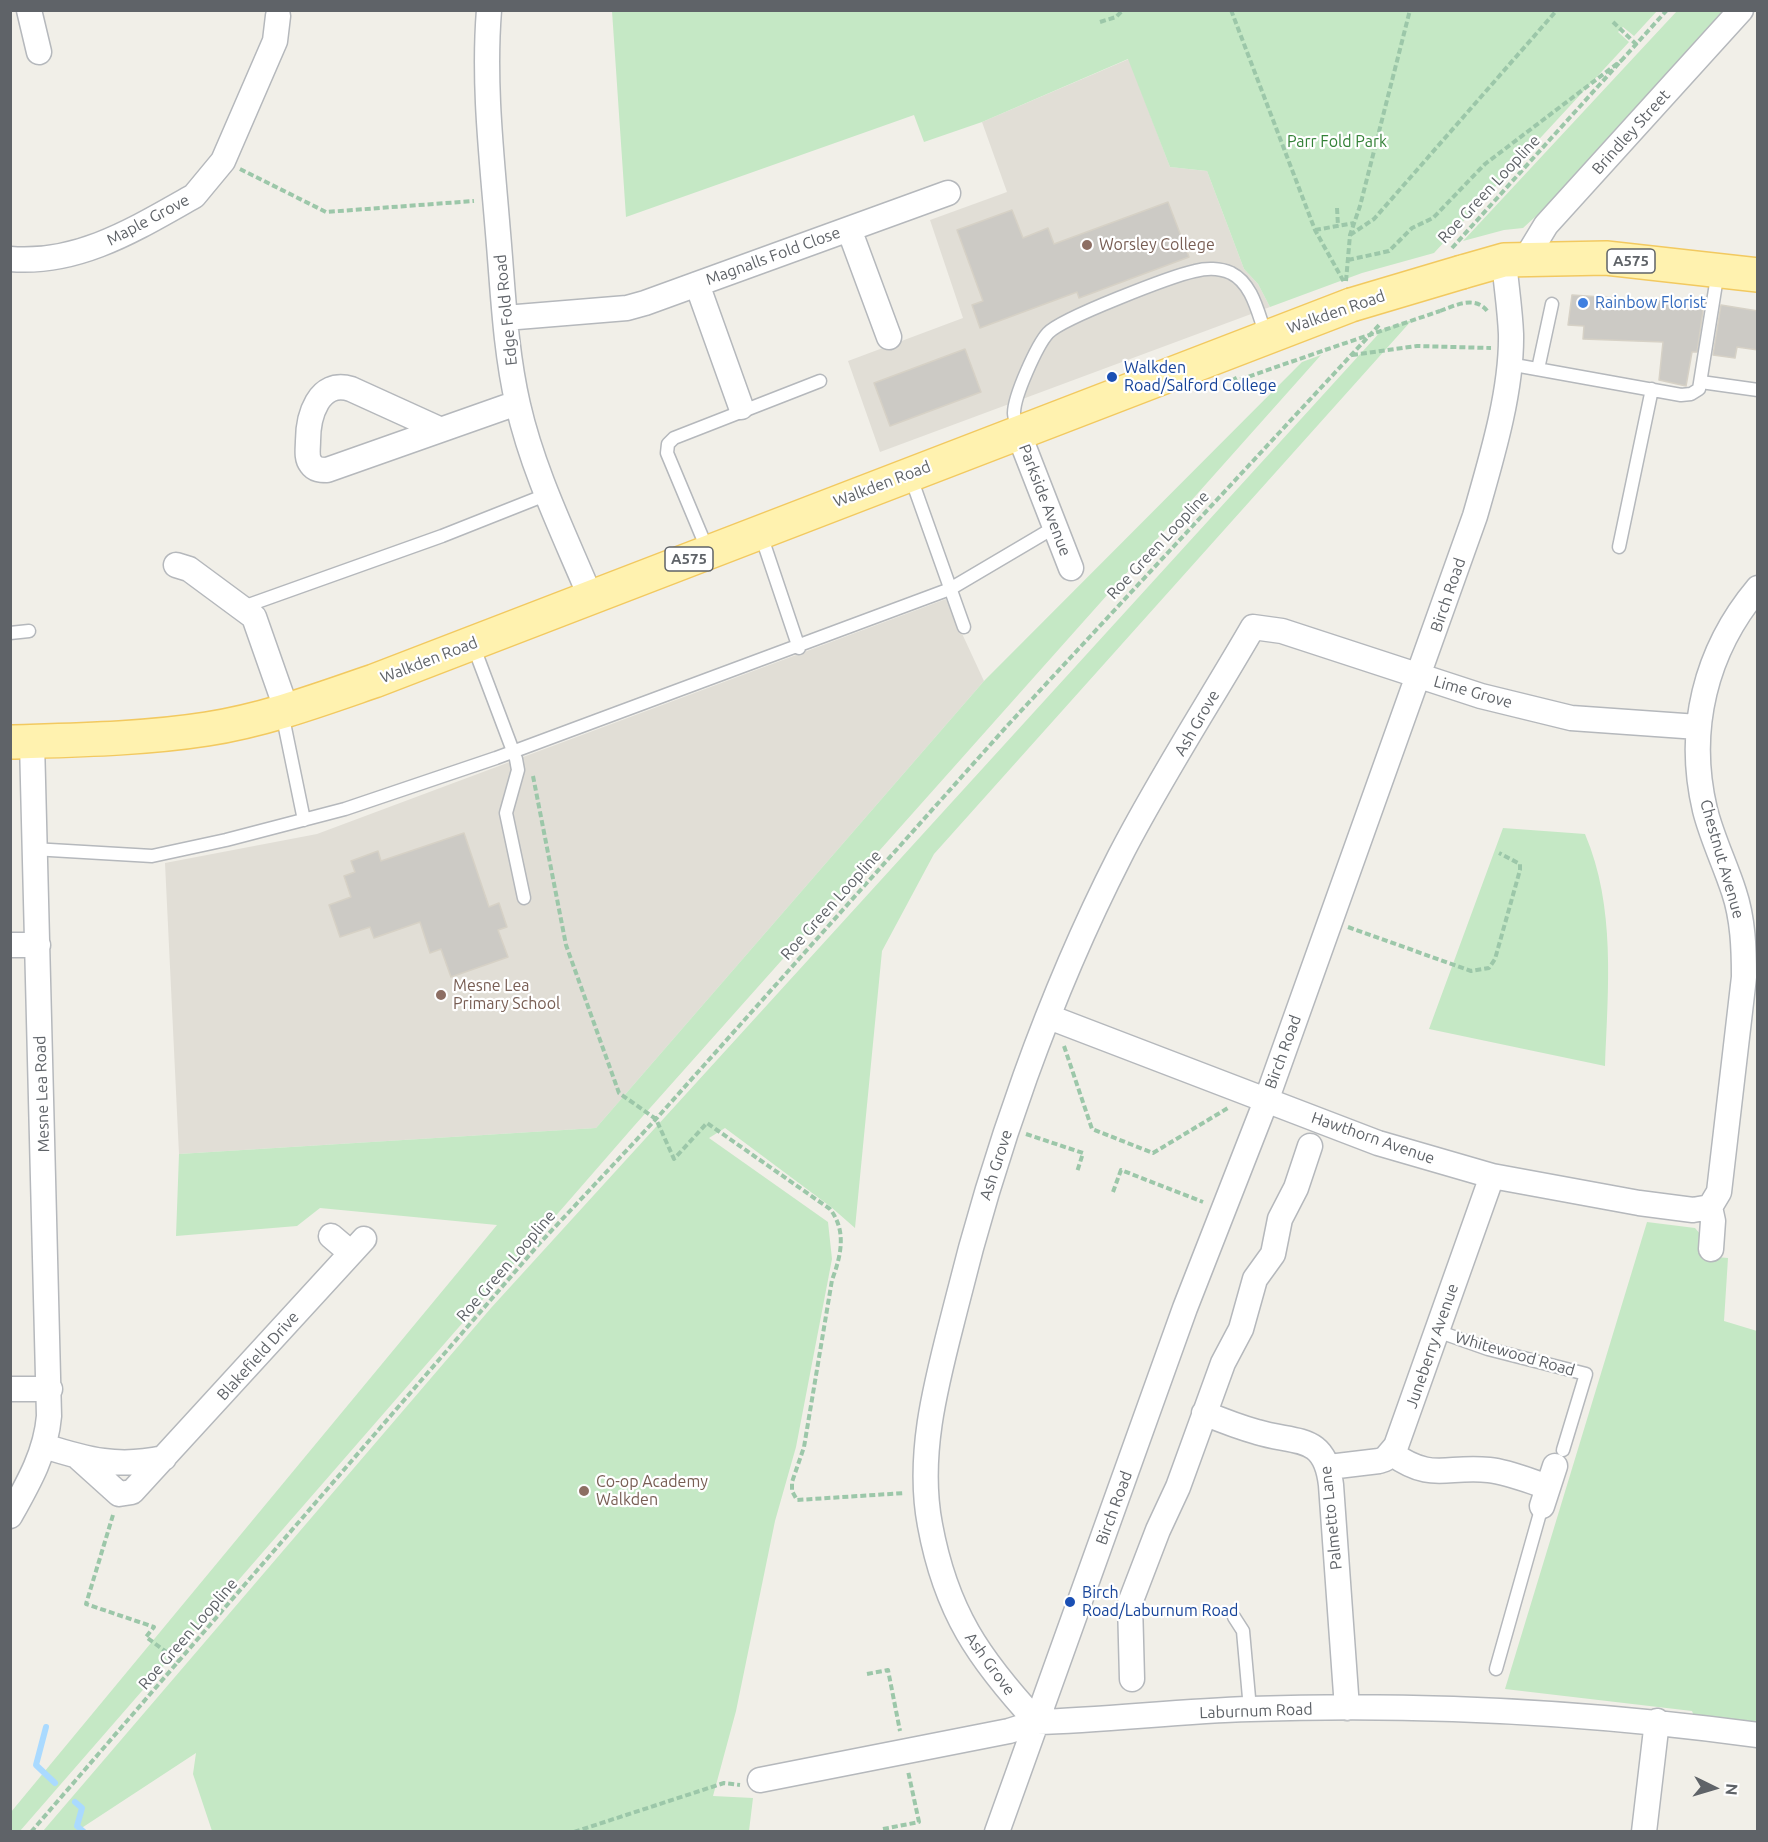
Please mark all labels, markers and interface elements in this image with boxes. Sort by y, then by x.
street label: Brindley Street [1588,86,1674,178]
street label: Roe Green Loopline [1434,131,1544,247]
park label: Parr Fold Park [1287,132,1387,152]
street label: Maple Grove [103,190,193,250]
street label: Magnalls Fold Close [703,223,843,289]
place label: Worsley College [1099,235,1215,255]
marker: Worsley College [1080,238,1094,252]
road number: A575 [1607,249,1655,273]
street label: Edge Fold Road [491,253,521,367]
street label: Walkden Road [1284,286,1388,338]
place label: Rainbow Florist [1595,293,1706,313]
marker: Rainbow Florist [1576,296,1590,310]
place label: Walkden Road/Salford College [1124,358,1276,396]
marker: Walkden Road/Salford College [1105,370,1119,384]
street label: Parkside Avenue [1015,441,1075,559]
street label: Walkden Road [831,457,933,511]
street label: Roe Green Loopline [1103,487,1213,603]
road number: A575 [665,547,713,571]
street label: Birch Road [1426,555,1470,635]
street label: Walkden Road [378,633,480,687]
street label: Lime Grove [1431,672,1515,712]
street label: Ash Grove [1170,687,1224,759]
street label: Chestnut Avenue [1696,797,1748,921]
street label: Roe Green Loopline [777,846,885,964]
place label: Mesne Lea Primary School [453,976,560,1014]
marker: Mesne Lea Primary School [434,988,448,1002]
street label: Birch Road [1261,1012,1305,1092]
street label: Mesne Lea Road [30,1035,54,1153]
street label: Hawthorn Avenue [1309,1108,1437,1168]
street label: Ash Grove [976,1127,1016,1203]
street label: Roe Green Loopline [452,1206,560,1326]
street label: Juneberry Avenue [1402,1281,1462,1411]
street label: Blakefield Drive [213,1308,303,1404]
street label: Whitewood Road [1453,1328,1577,1380]
street label: Palmetto Lane [1316,1465,1346,1571]
street label: Birch Road [1092,1468,1136,1548]
place label: Co-op Academy Walkden [596,1472,708,1510]
marker: Co-op Academy Walkden [577,1484,591,1498]
street label: Roe Green Loopline [134,1574,242,1694]
place label: Birch Road/Laburnum Road [1082,1583,1238,1621]
marker: Birch Road/Laburnum Road [1063,1595,1077,1609]
street label: Ash Grove [961,1629,1019,1699]
street label: Laburnum Road [1199,1699,1313,1723]
north arrow [1684,1758,1744,1818]
text: N [1722,1783,1741,1796]

